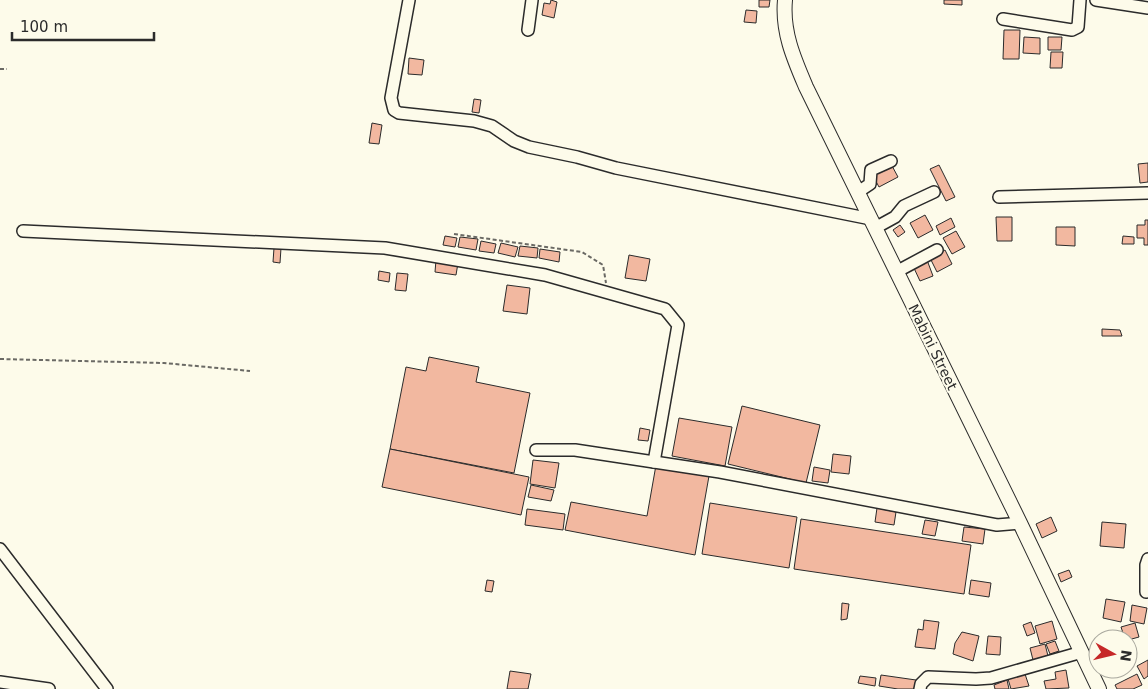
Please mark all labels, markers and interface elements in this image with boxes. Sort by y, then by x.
scale bar [12,10,155,42]
text: 100 m [20,18,68,36]
street label: Mabini Street [905,302,961,393]
north arrow [1088,629,1138,679]
text: N [1117,649,1135,663]

